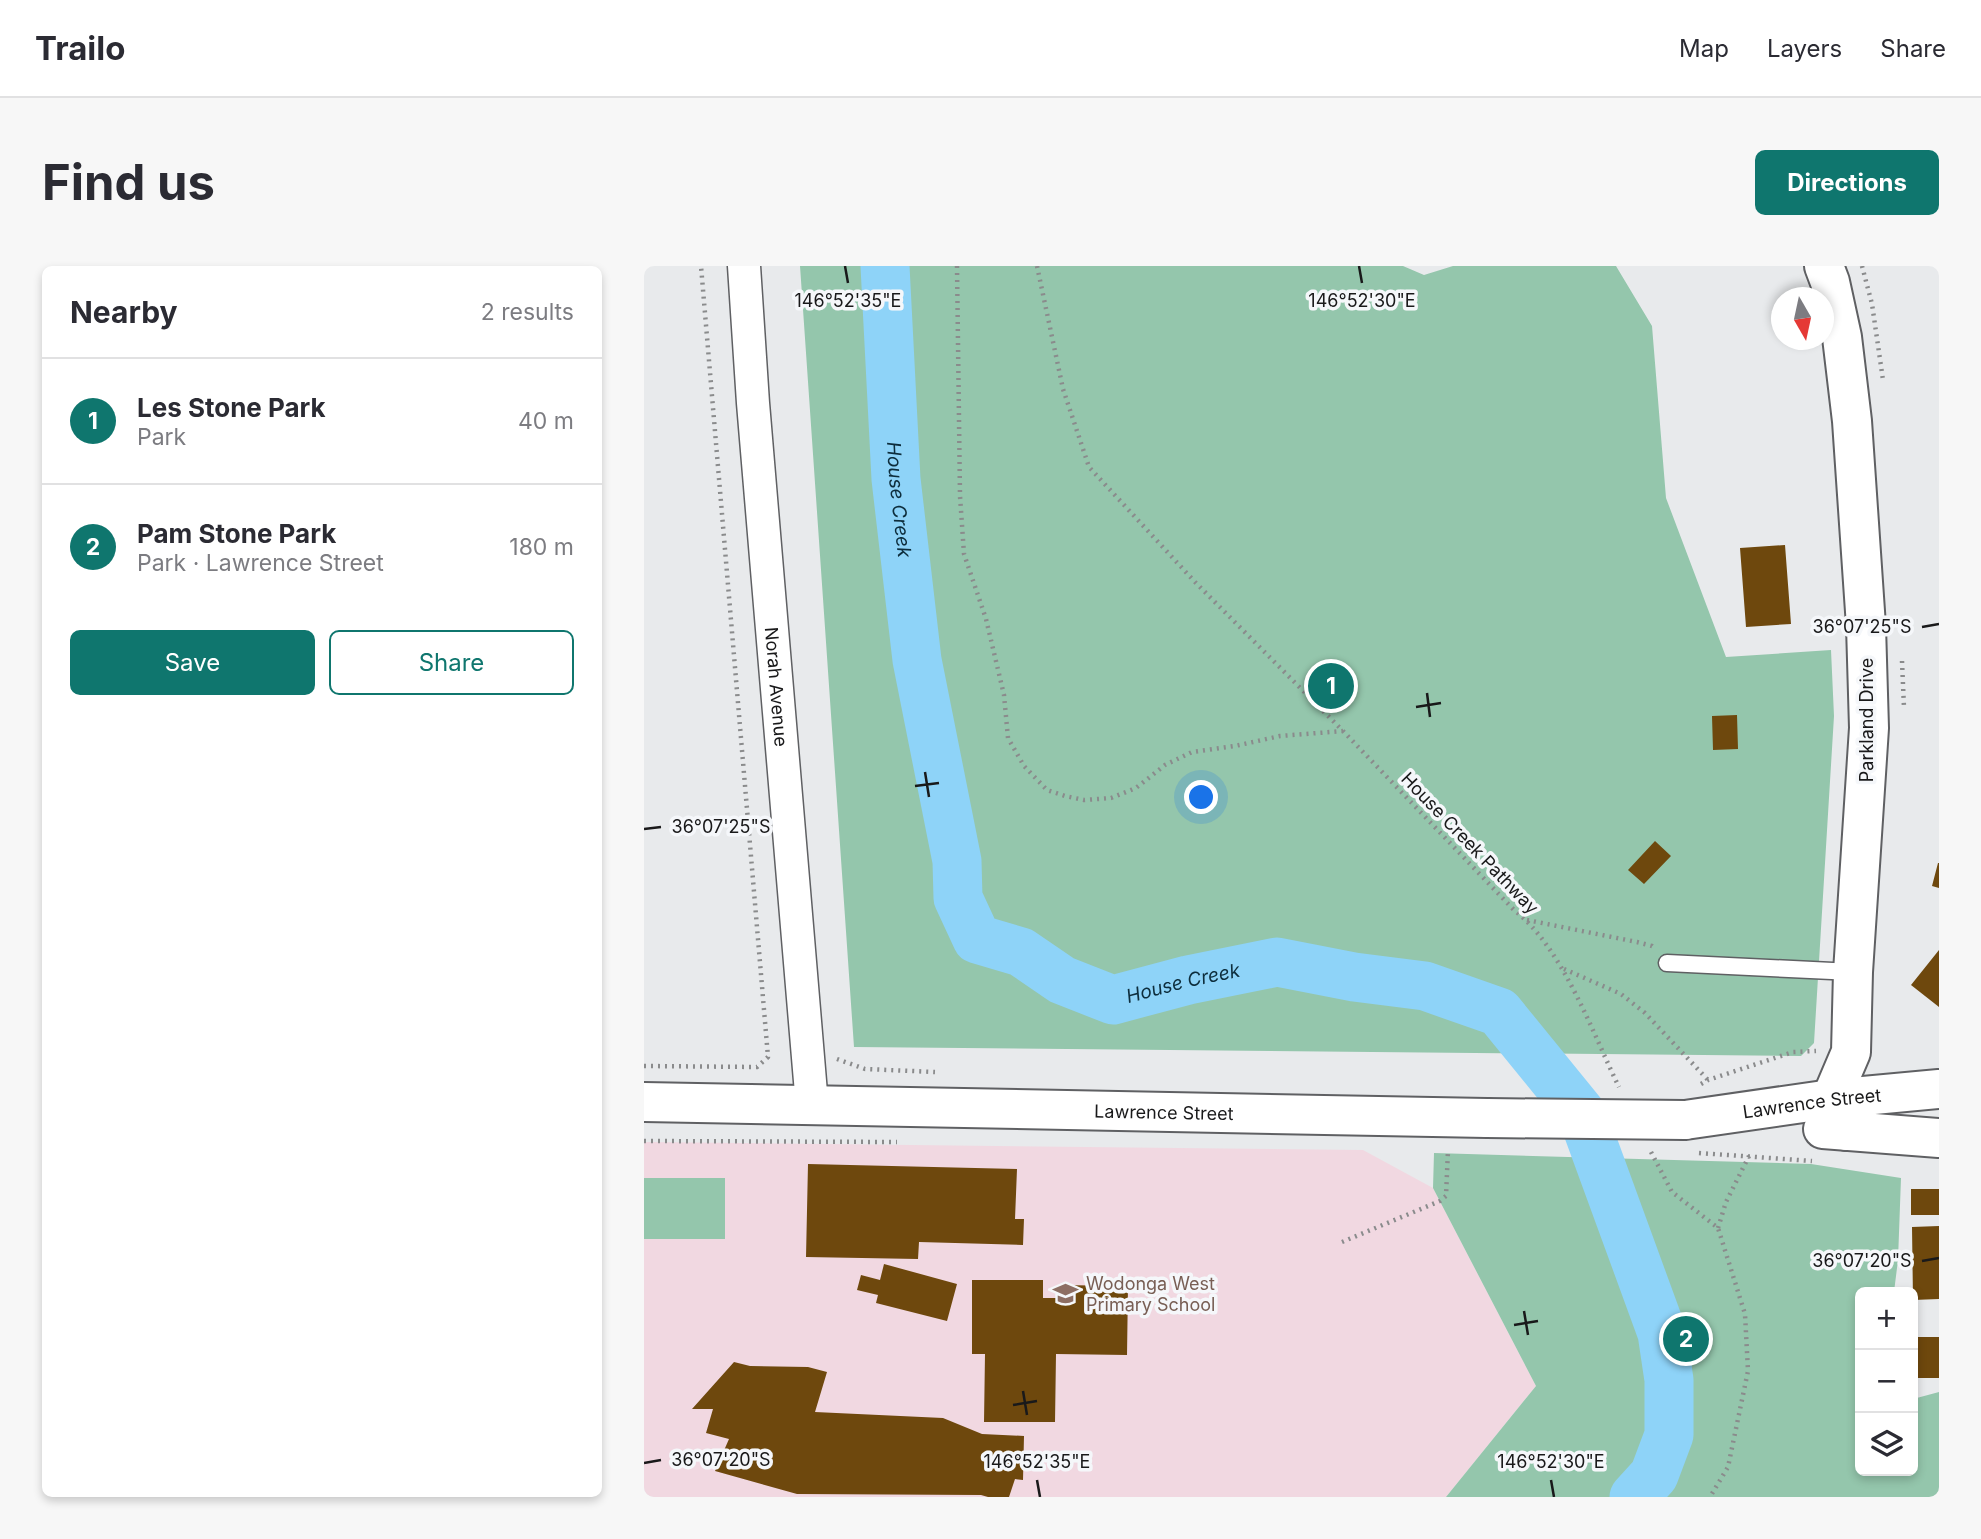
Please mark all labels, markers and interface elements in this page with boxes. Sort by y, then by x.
text: Trailo [35,28,125,68]
text: Map [1679,34,1729,63]
text: Layers [1767,34,1842,63]
text: Share [1880,34,1946,63]
button: Directions [1755,150,1939,215]
text: Find us [42,153,215,212]
north arrow [1771,287,1834,350]
text: 146°52'35"E [795,290,901,311]
text: 146°52'30"E [1308,290,1416,311]
text: Nearby [70,294,178,330]
text: 2 results [481,298,574,326]
text: Les Stone Park [137,392,326,423]
text: 1 [88,407,98,435]
text: 40 m [518,407,574,435]
text: Park [137,423,186,451]
water label: House Creek [883,441,917,559]
text: Pam Stone Park [137,518,336,549]
text: 2 [86,533,100,561]
text: 180 m [509,533,574,561]
text: Park · Lawrence Street [137,549,384,577]
text: 36°07'25"S [1813,616,1911,637]
street label: Norah Avenue [761,626,792,747]
button: Save [70,630,315,695]
button: Share [329,630,574,695]
street label: Parkland Drive [1856,658,1877,782]
pin: 1 [1308,660,1354,712]
street label: House Creek Pathway [1397,768,1543,918]
your location [1184,780,1218,814]
text: 36°07'25"S [672,816,770,837]
water label: House Creek [1124,958,1242,1008]
street label: Lawrence Street [1741,1084,1882,1122]
street label: Lawrence Street [1094,1100,1234,1124]
text: 36°07'20"S [1812,1250,1912,1271]
place label: Wodonga West Primary School [1086,1273,1215,1315]
school or university icon: Wodonga West Primary School [1052,1279,1080,1307]
map controls [1855,1287,1918,1476]
button: + [1855,1287,1918,1350]
pin: 2 [1663,1313,1709,1365]
button: − [1855,1350,1918,1413]
button: layers [1855,1413,1918,1476]
text: 36°07'20"S [671,1449,771,1470]
text: 146°52'35"E [984,1451,1090,1472]
text: 146°52'30"E [1497,1451,1605,1472]

